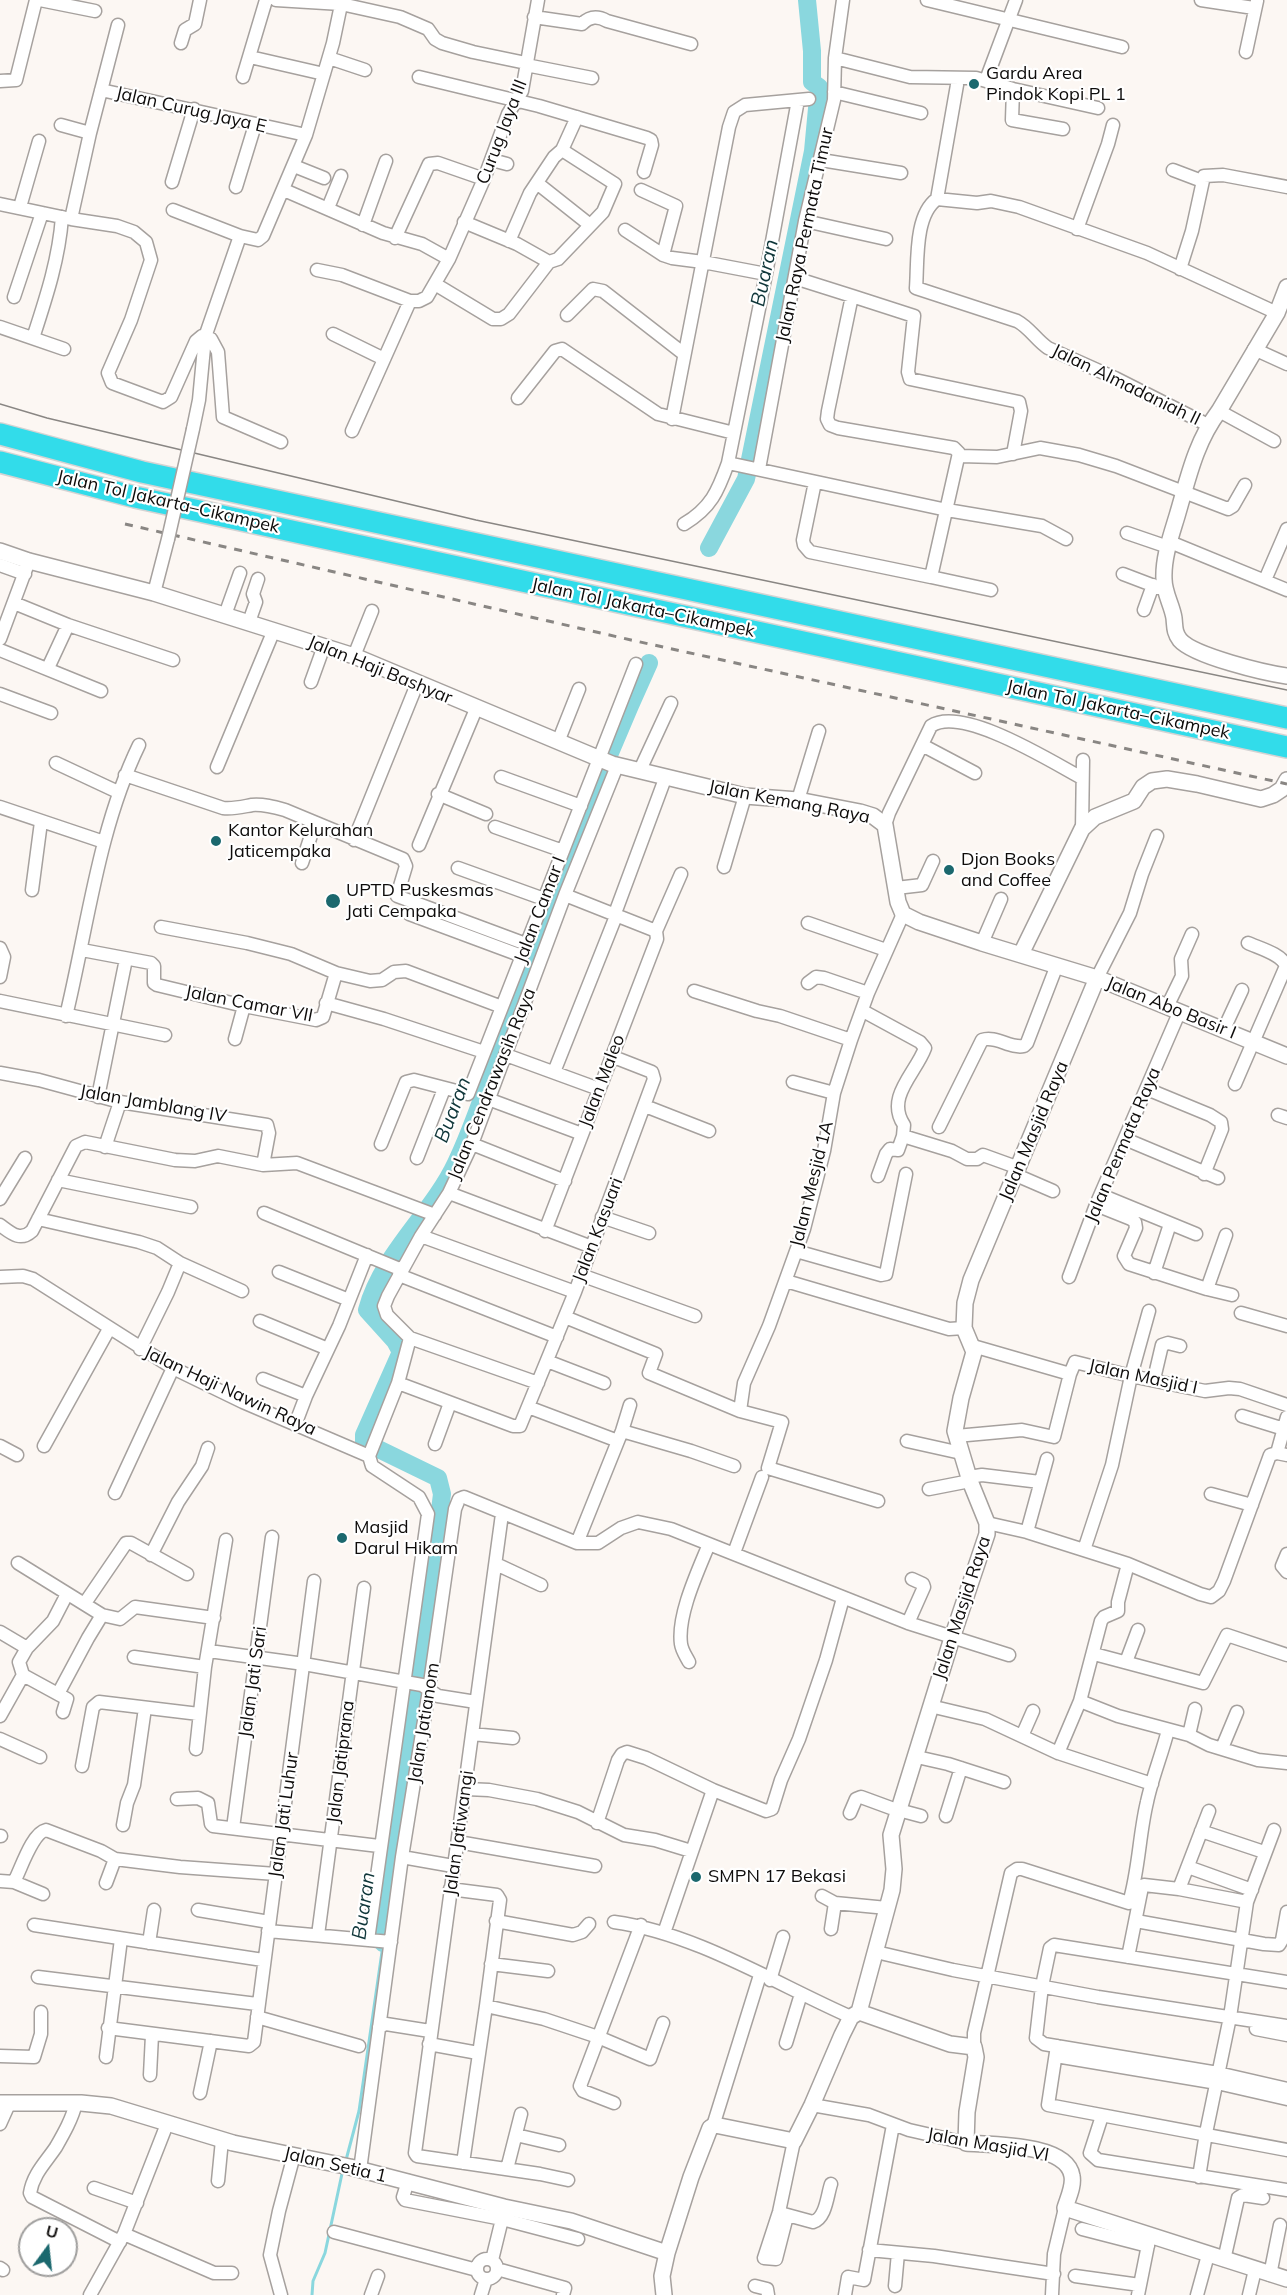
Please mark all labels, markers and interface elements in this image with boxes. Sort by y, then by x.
place label: Gardu Area Pindok Kopi PL 1 [986,63,1126,106]
street label: Curug Jaya III [472,77,532,187]
marker: Gardu Area Pindok Kopi PL 1 [967,77,981,91]
street label: Jalan Curug Jaya E [113,82,269,138]
street label: Jalan Raya Permata Timur [772,126,838,344]
water label: Buaran [746,237,784,309]
street label: Jalan Almadaniah II [1048,340,1204,430]
street label: Jalan Tol Jakarta–Cikampek [55,466,281,538]
street label: Jalan Tol Jakarta–Cikampek [529,574,757,642]
street label: Jalan Haji Bashyar [305,631,455,709]
street label: Jalan Tol Jakarta–Cikampek [1004,676,1232,744]
street label: Jalan Kemang Raya [706,776,872,828]
place label: Kantor Kelurahan Jaticempaka [228,820,373,862]
marker: Kantor Kelurahan Jaticempaka [209,834,223,848]
place label: Djon Books and Coffee [961,849,1055,892]
street label: Jalan Camar I [510,854,570,966]
marker: Djon Books and Coffee [942,863,956,877]
place label: UPTD Puskesmas Jati Cempaka [346,880,494,922]
marker: UPTD Puskesmas Jati Cempaka [324,892,342,910]
street label: Jalan Abo Basir I [1103,972,1239,1044]
street label: Jalan Camar VII [183,981,315,1027]
street label: Jalan Cendrawasih Raya [444,985,540,1183]
street label: Jalan Maleo [574,1032,630,1130]
street label: Jalan Masjid Raya [995,1058,1073,1204]
street label: Jalan Permata Raya [1081,1064,1165,1226]
water label: Buaran [430,1074,476,1146]
street label: Jalan Jamblang IV [78,1080,228,1128]
street label: Jalan Mesjid 1A [786,1119,838,1249]
street label: Jalan Kasuari [568,1175,628,1285]
street label: Jalan Haji Nawin Raya [140,1342,320,1440]
street label: Jalan Masjid I [1086,1355,1200,1399]
place label: Masjid Darul Hikam [354,1517,458,1559]
marker: Masjid Darul Hikam [335,1531,349,1545]
street label: Jalan Masjid Raya [929,1534,995,1682]
street label: Jalan Jati Sari [235,1625,271,1739]
street label: Jalan Jatianom [404,1661,444,1785]
street label: Jalan Jatiprana [323,1699,359,1825]
street label: Jalan Jati Luhur [264,1751,304,1879]
street label: Jalan Jatiwangi [440,1769,478,1897]
place label: SMPN 17 Bekasi [708,1866,846,1888]
marker: SMPN 17 Bekasi [689,1870,703,1884]
water label: Buaran [347,1871,381,1941]
street label: Jalan Masjid VI [925,2124,1051,2166]
street label: Jalan Setia 1 [281,2143,389,2187]
north arrow [18,2217,78,2277]
text: U [44,2220,60,2243]

